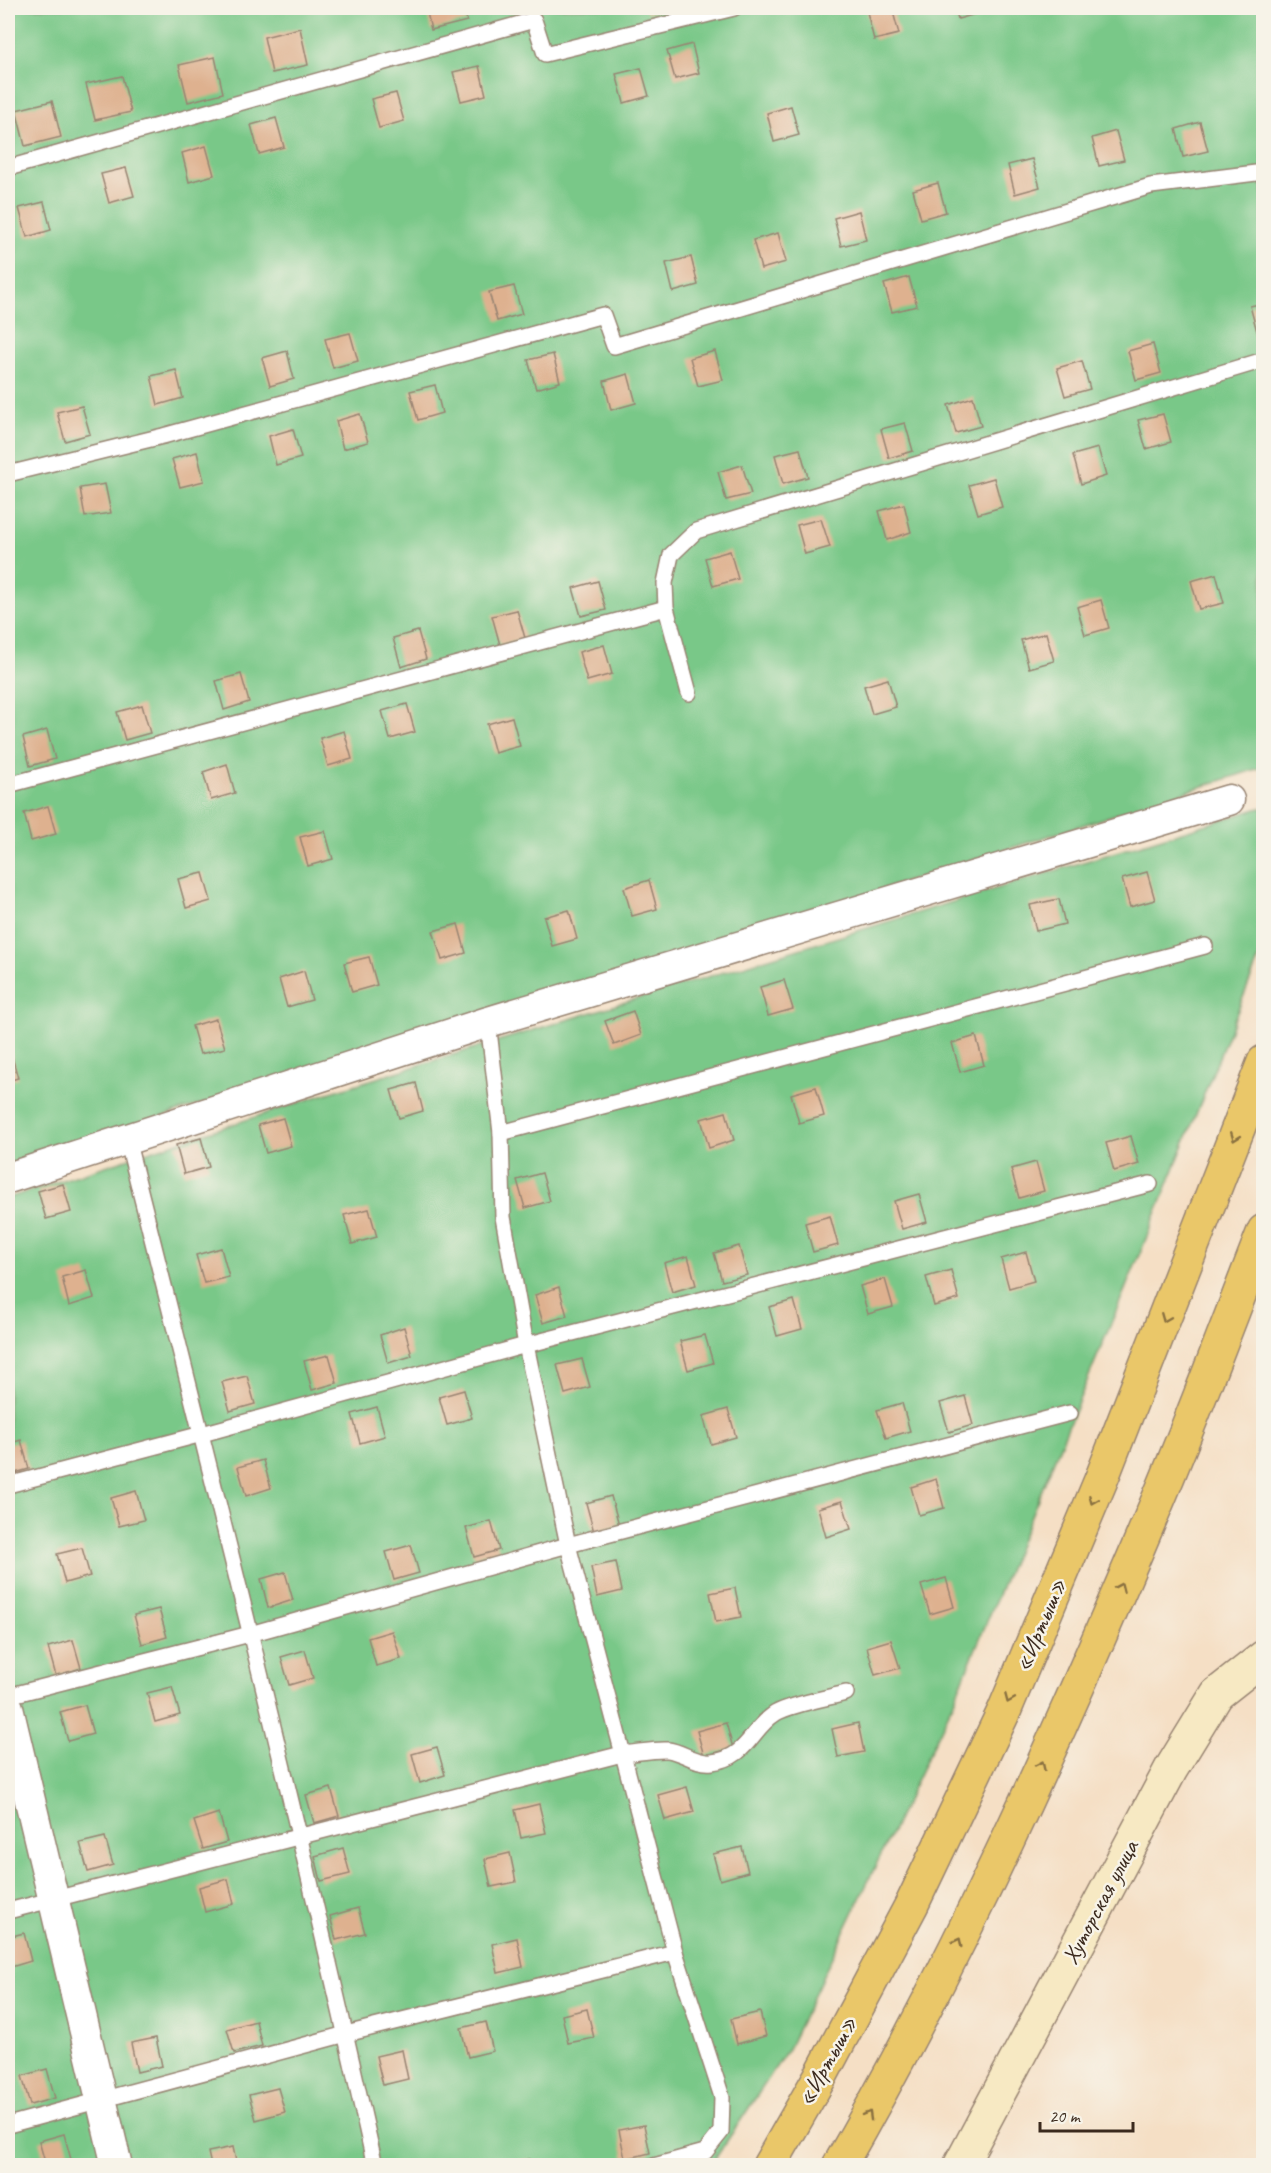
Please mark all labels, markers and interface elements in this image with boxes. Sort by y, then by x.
one-way arrow [1230,1131,1243,1142]
one-way arrow [1160,1312,1172,1323]
one-way arrow [1088,1493,1100,1504]
street label: «Иртыш» [1007,1574,1073,1676]
one-way arrow [1113,1582,1125,1593]
one-way arrow [1004,1693,1016,1704]
one-way arrow [1033,1761,1045,1772]
street label: Хуторская улица [1055,1834,1146,1969]
one-way arrow [951,1938,962,1948]
street label: «Иртыш» [790,2011,864,2111]
scale bar [1040,2095,1133,2133]
text: 20 m [1049,2105,1082,2127]
one-way arrow [861,2111,872,2121]

